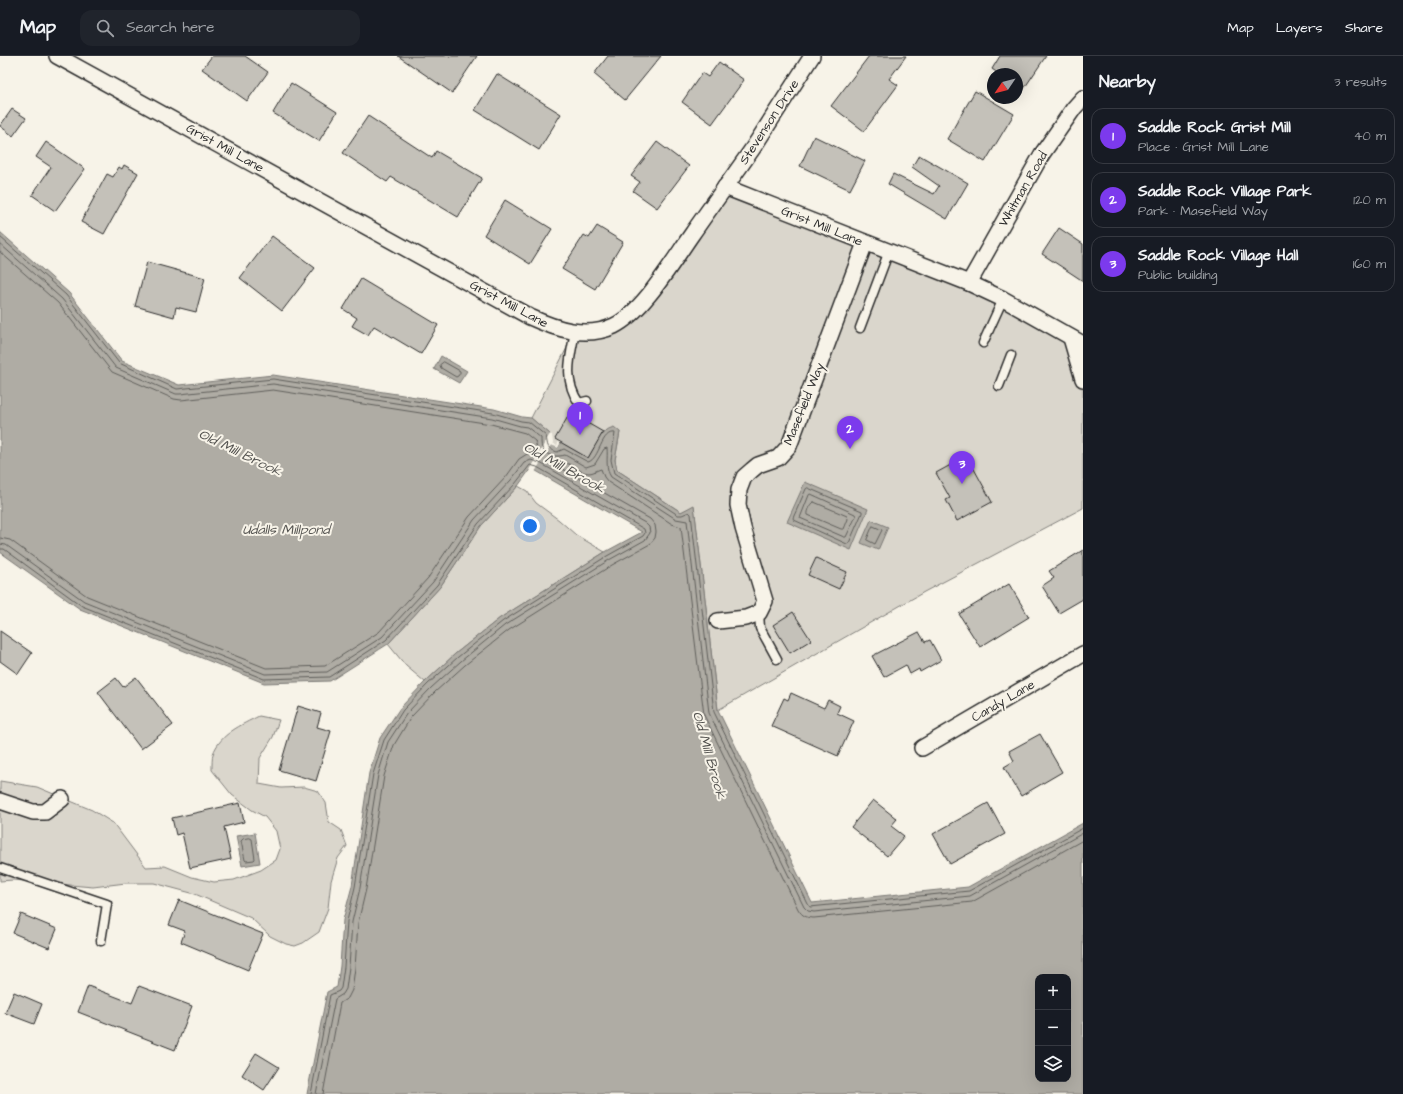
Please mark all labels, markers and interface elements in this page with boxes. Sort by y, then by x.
search box [80,10,360,46]
text: Map [20,14,56,41]
icon: search [94,17,116,39]
text: Search here [126,17,215,38]
text: Map [1227,18,1254,38]
text: Layers [1276,18,1323,38]
text: Share [1345,18,1383,38]
north arrow [987,68,1023,104]
text: Nearby [1099,70,1156,94]
text: 3 results [1334,73,1387,91]
street label: Stevenson Drive [735,76,803,168]
text: Saddle Rock Grist Mill [1138,117,1291,138]
street label: Grist Mill Lane [183,119,267,177]
text: 1 [1112,127,1114,145]
text: 40 m [1354,127,1386,145]
text: Place · Grist Mill Lane [1138,138,1269,156]
street label: Whitman Road [994,148,1052,230]
text: Saddle Rock Village Park [1138,181,1312,202]
text: 2 [1109,191,1117,209]
text: 120 m [1353,191,1386,209]
street label: Grist Mill Lane [779,201,865,251]
text: Park · Masefield Way [1138,202,1268,220]
text: Saddle Rock Village Hall [1138,245,1298,266]
text: 3 [1110,255,1116,273]
text: 160 m [1353,255,1386,273]
text: Public building [1138,266,1217,284]
street label: Grist Mill Lane [467,276,551,332]
street label: Masefield Way [779,360,830,448]
pin: 1 [567,402,593,435]
pin: 2 [837,416,863,449]
water label: Old Mill Brook [195,424,285,482]
water label: Old Mill Brook [520,437,609,499]
pin: 3 [949,451,975,484]
your location [520,516,540,536]
water label: Udalls Millpond [242,520,332,540]
street label: Candy Lane [968,676,1039,727]
water label: Old Mill Brook [687,709,731,801]
map controls [1035,974,1071,1082]
button: + [1035,974,1071,1010]
button: − [1035,1010,1071,1046]
button: layers [1035,1046,1071,1082]

